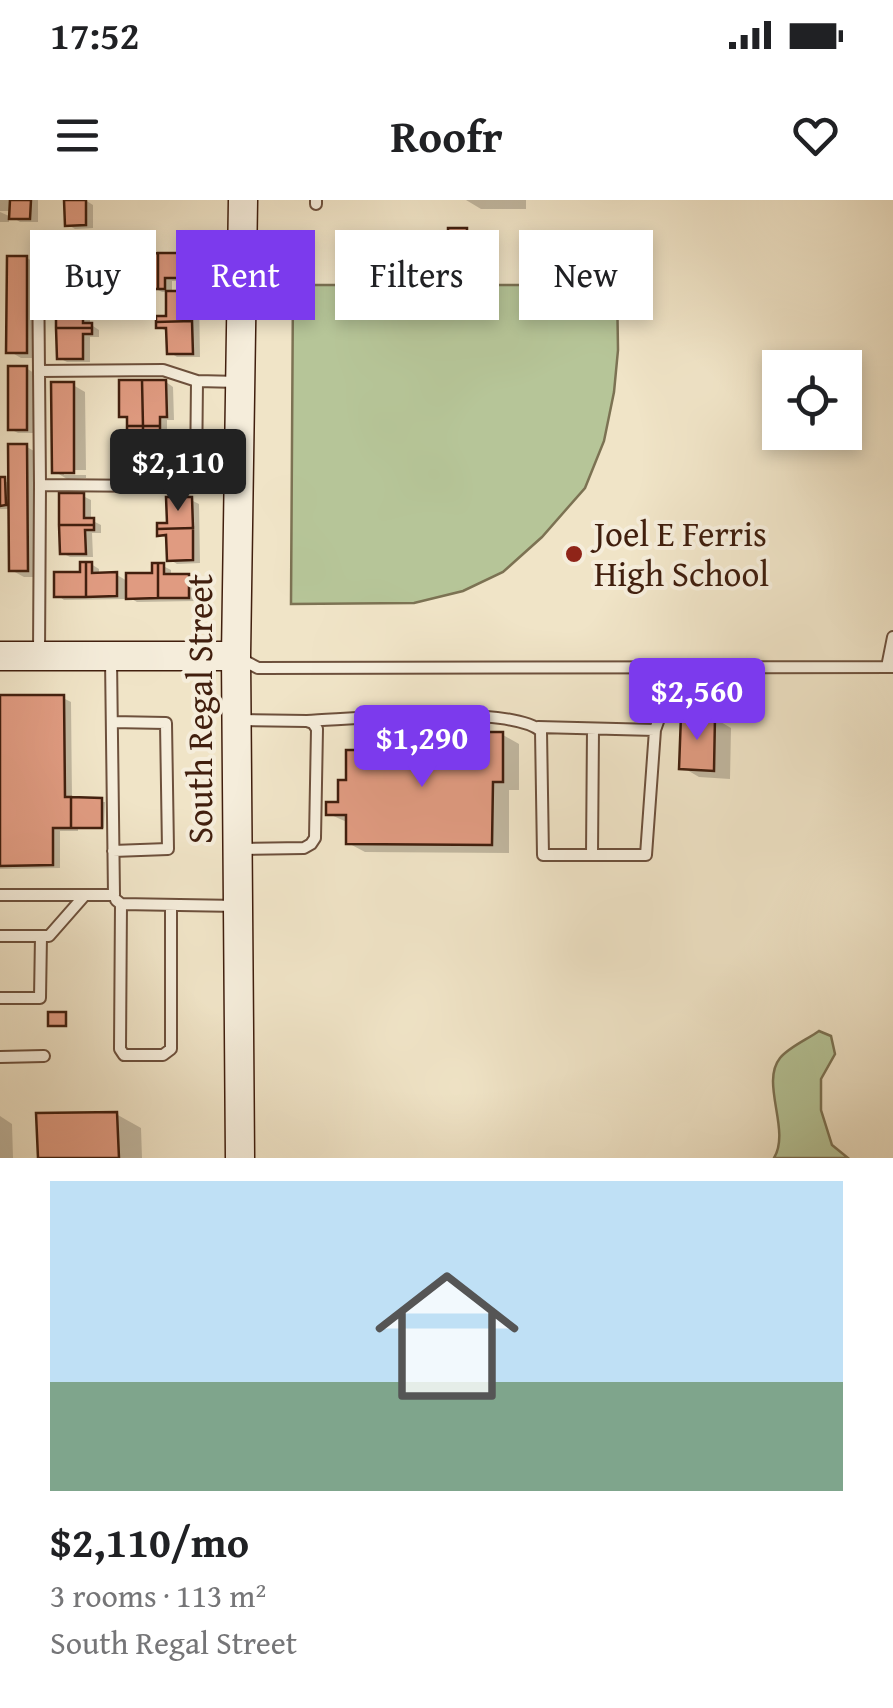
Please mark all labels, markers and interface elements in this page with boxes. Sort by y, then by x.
text: 17:52 [50,7,140,63]
text: Roofr [390,103,503,168]
icon: menu [50,108,105,163]
icon: heart [788,108,843,163]
chip: Buy [30,230,156,320]
chip: Rent [176,230,315,320]
chip: Filters [335,230,499,320]
chip: New [519,230,653,320]
map controls [762,350,862,450]
button: locate [762,350,862,450]
pin: $2,110 [97,429,259,514]
text: $2,110 [132,438,224,485]
place label: Joel E Ferris High School [590,508,769,599]
marker: Joel E Ferris High School [563,543,585,565]
street label: South Regal Street [174,574,225,844]
pin: $2,560 [616,658,778,743]
text: $2,560 [651,667,743,714]
pin: $1,290 [341,705,503,790]
text: $1,290 [376,714,468,761]
icon: home [357,1246,537,1426]
text: $2,110/mo [50,1511,249,1572]
text: 3 rooms · 113 m² [50,1572,266,1619]
text: South Regal Street [50,1619,297,1666]

